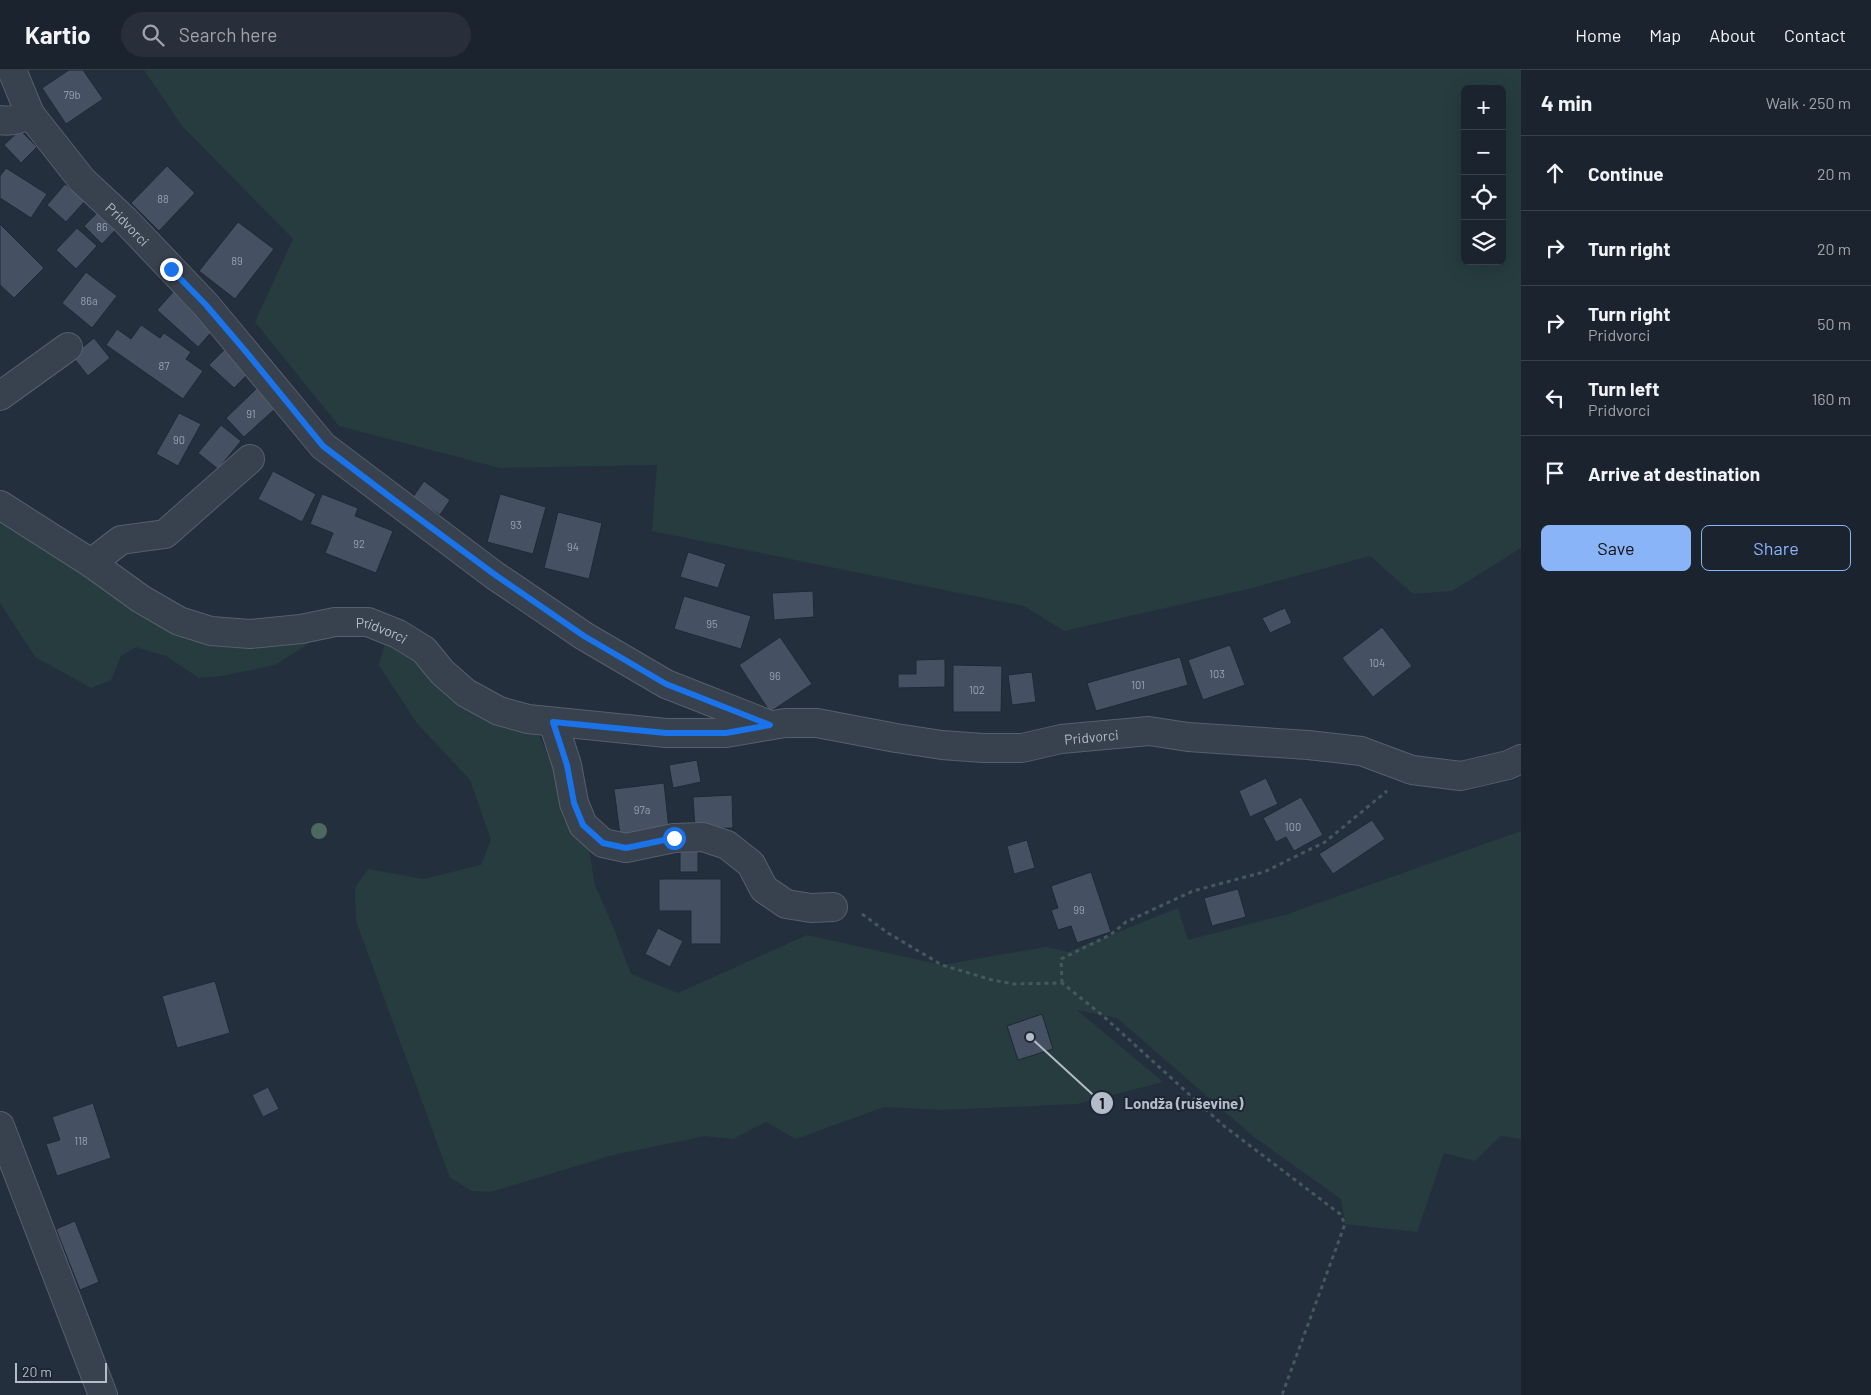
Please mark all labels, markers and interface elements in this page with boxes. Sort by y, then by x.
search box [121,12,471,57]
text: Kartio [25,20,91,49]
icon: search [139,21,167,49]
text: Search here [179,23,277,46]
text: Home [1575,24,1621,46]
text: Map [1649,24,1681,46]
text: About [1709,24,1756,46]
text: Contact [1784,24,1846,46]
map controls [1461,85,1506,265]
button: + [1461,85,1506,130]
house number: 79b [64,88,80,101]
text: 4 min [1541,90,1592,115]
text: Walk · 250 m [1766,93,1851,112]
button: − [1461,130,1506,175]
icon: ahead [1541,159,1569,187]
text: Continue [1588,162,1664,185]
text: 20 m [1817,164,1851,183]
button: locate [1461,175,1506,220]
house number: 88 [157,192,169,205]
street label: Pridvorci [103,198,153,249]
house number: 86 [96,220,108,233]
button: layers [1461,220,1506,265]
icon: right [1541,234,1569,262]
text: Turn right [1588,237,1670,260]
text: 20 m [1817,239,1851,258]
house number: 89 [231,254,243,267]
route end [160,258,183,281]
house number: 86a [80,294,98,307]
text: Turn right [1588,302,1670,325]
icon: right [1541,309,1569,337]
text: 50 m [1817,314,1851,333]
text: Pridvorci [1588,325,1650,344]
house number: 87 [159,359,169,372]
text: Turn left [1588,377,1659,400]
icon: left [1541,384,1569,412]
text: 160 m [1812,389,1851,408]
text: Pridvorci [1588,400,1650,419]
house number: 91 [246,407,256,420]
house number: 90 [173,433,185,446]
icon: arrive [1541,459,1569,487]
text: Arrive at destination [1588,462,1760,485]
house number: 93 [510,518,522,531]
button: Save [1541,525,1691,571]
button: Share [1701,525,1851,571]
house number: 92 [353,537,365,550]
house number: 94 [567,540,579,553]
street label: Pridvorci [356,614,411,646]
house number: 95 [706,617,718,630]
house number: 104 [1369,656,1385,669]
house number: 103 [1209,667,1225,680]
house number: 96 [769,669,781,682]
house number: 101 [1131,678,1145,691]
house number: 102 [969,683,985,696]
street label: Pridvorci [1063,725,1119,747]
house number: 97a [634,803,650,816]
house number: 100 [1285,820,1301,833]
route start [663,827,686,850]
house number: 99 [1073,903,1085,916]
callout: Londža (ruševine) [1090,1088,1254,1118]
text: 1 [1099,1094,1105,1112]
text: Londža (ruševine) [1124,1094,1244,1112]
house number: 118 [74,1134,88,1147]
scale bar [15,1360,108,1383]
text: 20 m [22,1363,52,1380]

